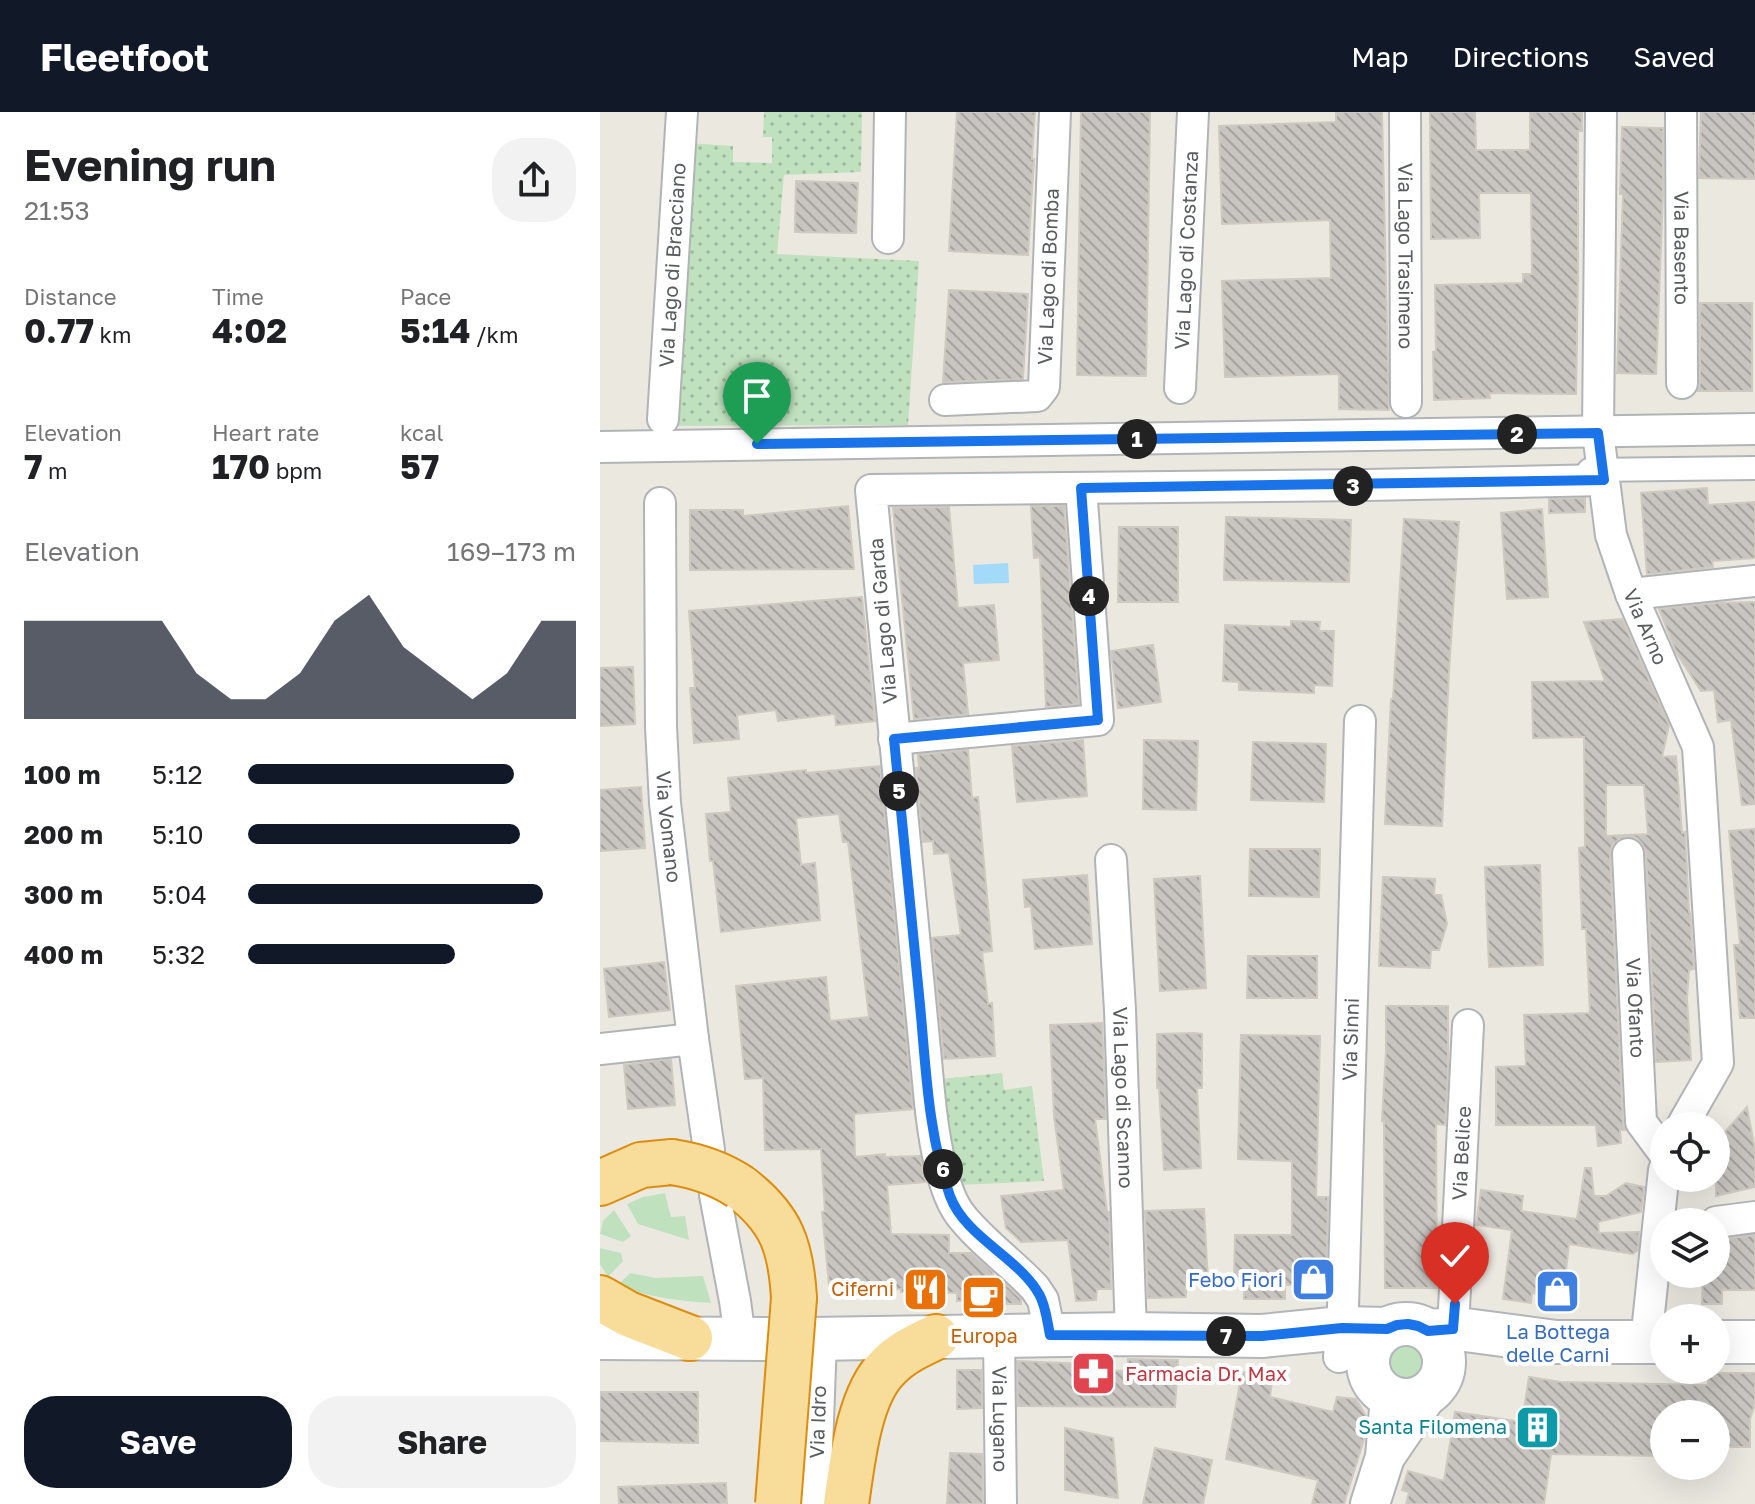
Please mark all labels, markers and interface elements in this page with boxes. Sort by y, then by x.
text: Fleetfoot [40,34,209,79]
text: Map [1351,40,1408,73]
text: Directions [1452,40,1589,73]
text: Saved [1633,40,1715,73]
text: Evening run [24,138,276,191]
button: share [492,138,576,222]
street label: Via Lago di Costanza [1169,150,1202,350]
street label: Via Lago di Bracciano [653,162,690,368]
street label: Via Lago Trasimeno [1394,163,1419,349]
street label: Via Lago di Bomba [1032,188,1063,365]
street label: Via Basento [1670,191,1695,305]
text: 21:53 [24,195,90,226]
text: Distance [24,283,116,310]
text: Time [212,283,264,310]
text: Pace [400,283,451,310]
text: 0.77 [24,310,94,350]
text: 4:02 [212,310,287,350]
text: 5:14 [400,310,470,350]
text: km [94,321,131,348]
text: /km [470,321,518,348]
pin [723,362,791,444]
icon: arrive [735,374,779,418]
pin: 2 [1497,414,1537,454]
text: Elevation [24,419,122,446]
text: Heart rate [212,419,319,446]
text: kcal [400,419,443,446]
pin: 1 [1117,419,1157,459]
text: 2 [1510,420,1524,447]
text: 1 [1131,425,1143,452]
text: 7 [24,446,43,486]
text: 170 [212,446,270,486]
text: 57 [400,446,439,486]
text: m [43,457,68,484]
text: bpm [270,457,322,484]
pin: 3 [1333,466,1373,506]
text: 3 [1346,472,1360,499]
text: Elevation [24,536,140,567]
text: 169–173 m [447,536,576,567]
street label: Via Lago di Garda [863,537,901,705]
pin: 4 [1069,576,1109,616]
text: 4 [1082,582,1096,609]
street label: Via Arno [1619,585,1673,668]
text: 100 m [24,759,100,790]
text: 5:12 [152,759,203,790]
street label: Via Vomano [652,770,687,884]
pin: 5 [879,771,919,811]
text: 5 [892,777,906,804]
text: 200 m [24,819,103,850]
text: 5:10 [152,819,204,850]
text: 300 m [24,879,103,910]
text: 5:04 [152,879,207,910]
text: 400 m [24,939,103,970]
text: 5:32 [152,939,205,970]
street label: Via Ofanto [1622,957,1651,1058]
street label: Via Sinni [1337,997,1363,1081]
street label: Via Lago di Scanno [1109,1006,1139,1189]
street label: Via Belice [1446,1105,1475,1201]
map controls [1650,1112,1730,1480]
button: locate [1650,1112,1730,1192]
pin: 6 [923,1149,963,1189]
text: 6 [936,1155,950,1182]
button: layers [1650,1208,1730,1288]
pin [1421,1222,1489,1304]
icon: check [1433,1234,1477,1278]
shop icon: Febo Fiori [1290,1256,1338,1304]
restaurant icon: Ciferni [901,1265,949,1313]
place label: Febo Fiori [1188,1267,1283,1291]
shop icon: La Bottega delle Carni [1534,1268,1582,1316]
cafe icon: Europa [960,1273,1008,1321]
place label: Ciferni [831,1276,894,1300]
button: + [1650,1304,1730,1384]
pin: 7 [1206,1316,1246,1356]
place label: La Bottega delle Carni [1506,1319,1610,1366]
text: 7 [1220,1322,1232,1349]
place label: Europa [950,1323,1018,1347]
pharmacy icon: Farmacia Dr. Max [1070,1350,1118,1398]
place label: Farmacia Dr. Max [1125,1361,1287,1385]
street label: Via Lugano [988,1366,1014,1472]
street label: Via Idro [804,1385,830,1459]
button: Save [24,1396,292,1488]
button: Share [308,1396,576,1488]
button: − [1650,1400,1730,1480]
building icon: Santa Filomena [1514,1403,1562,1451]
place label: Santa Filomena [1358,1414,1507,1438]

